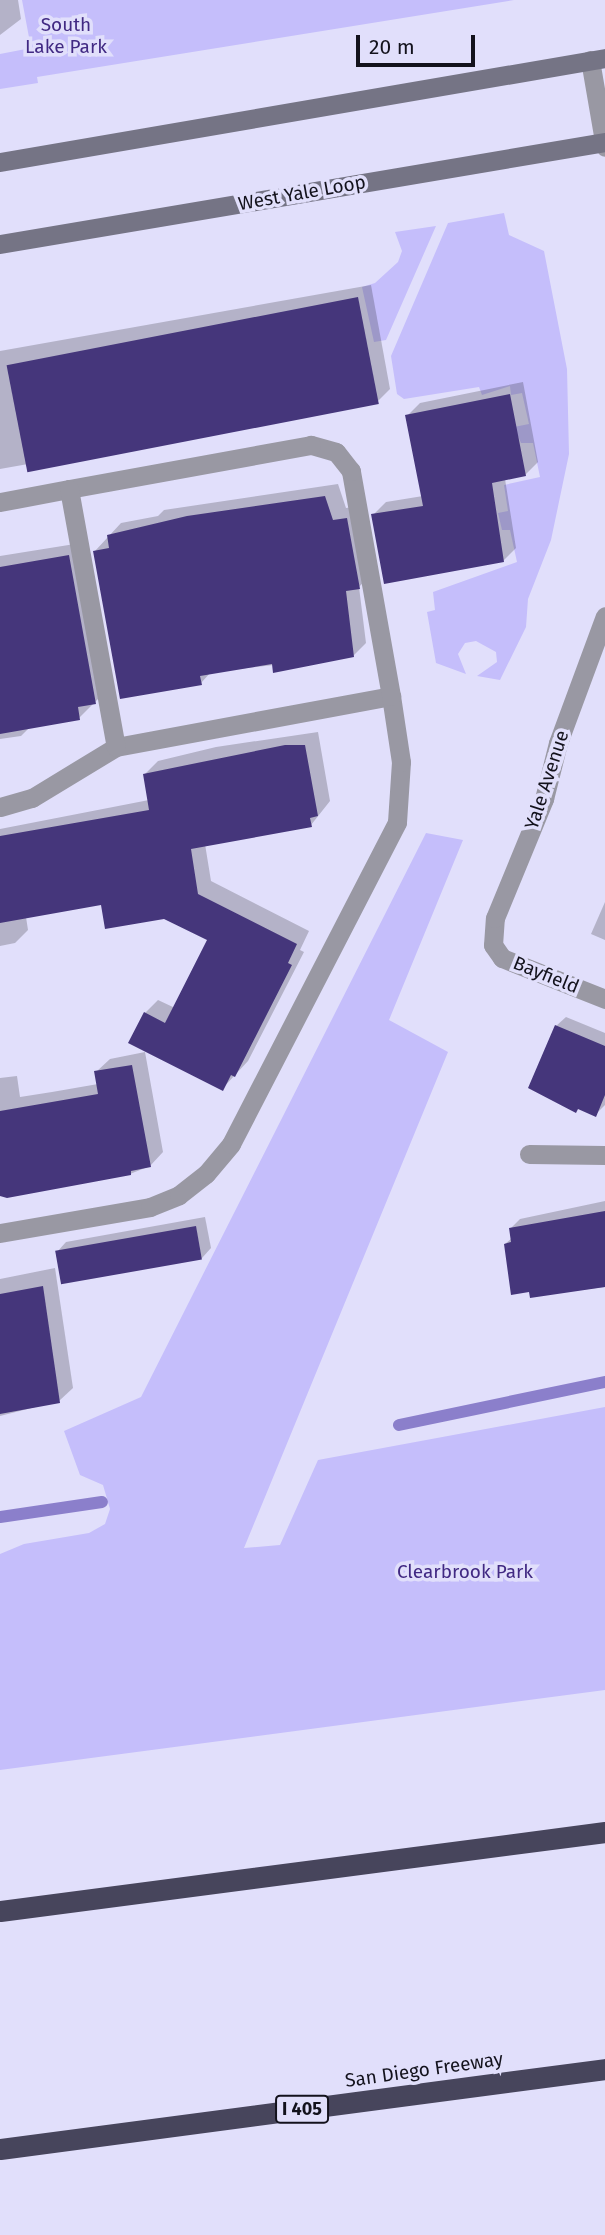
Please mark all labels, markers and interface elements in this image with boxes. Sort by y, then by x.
park label: South Lake Park [25,14,107,58]
scale bar [360,21,479,65]
text: 20 m [369,34,415,60]
street label: West Yale Loop [236,171,368,215]
street label: Yale Avenue [520,727,574,833]
street label: Bayfield [510,951,582,999]
park label: Clearbrook Park [397,1561,533,1583]
street label: San Diego Freeway [343,2048,505,2092]
road number: I 405 [274,2094,330,2124]

